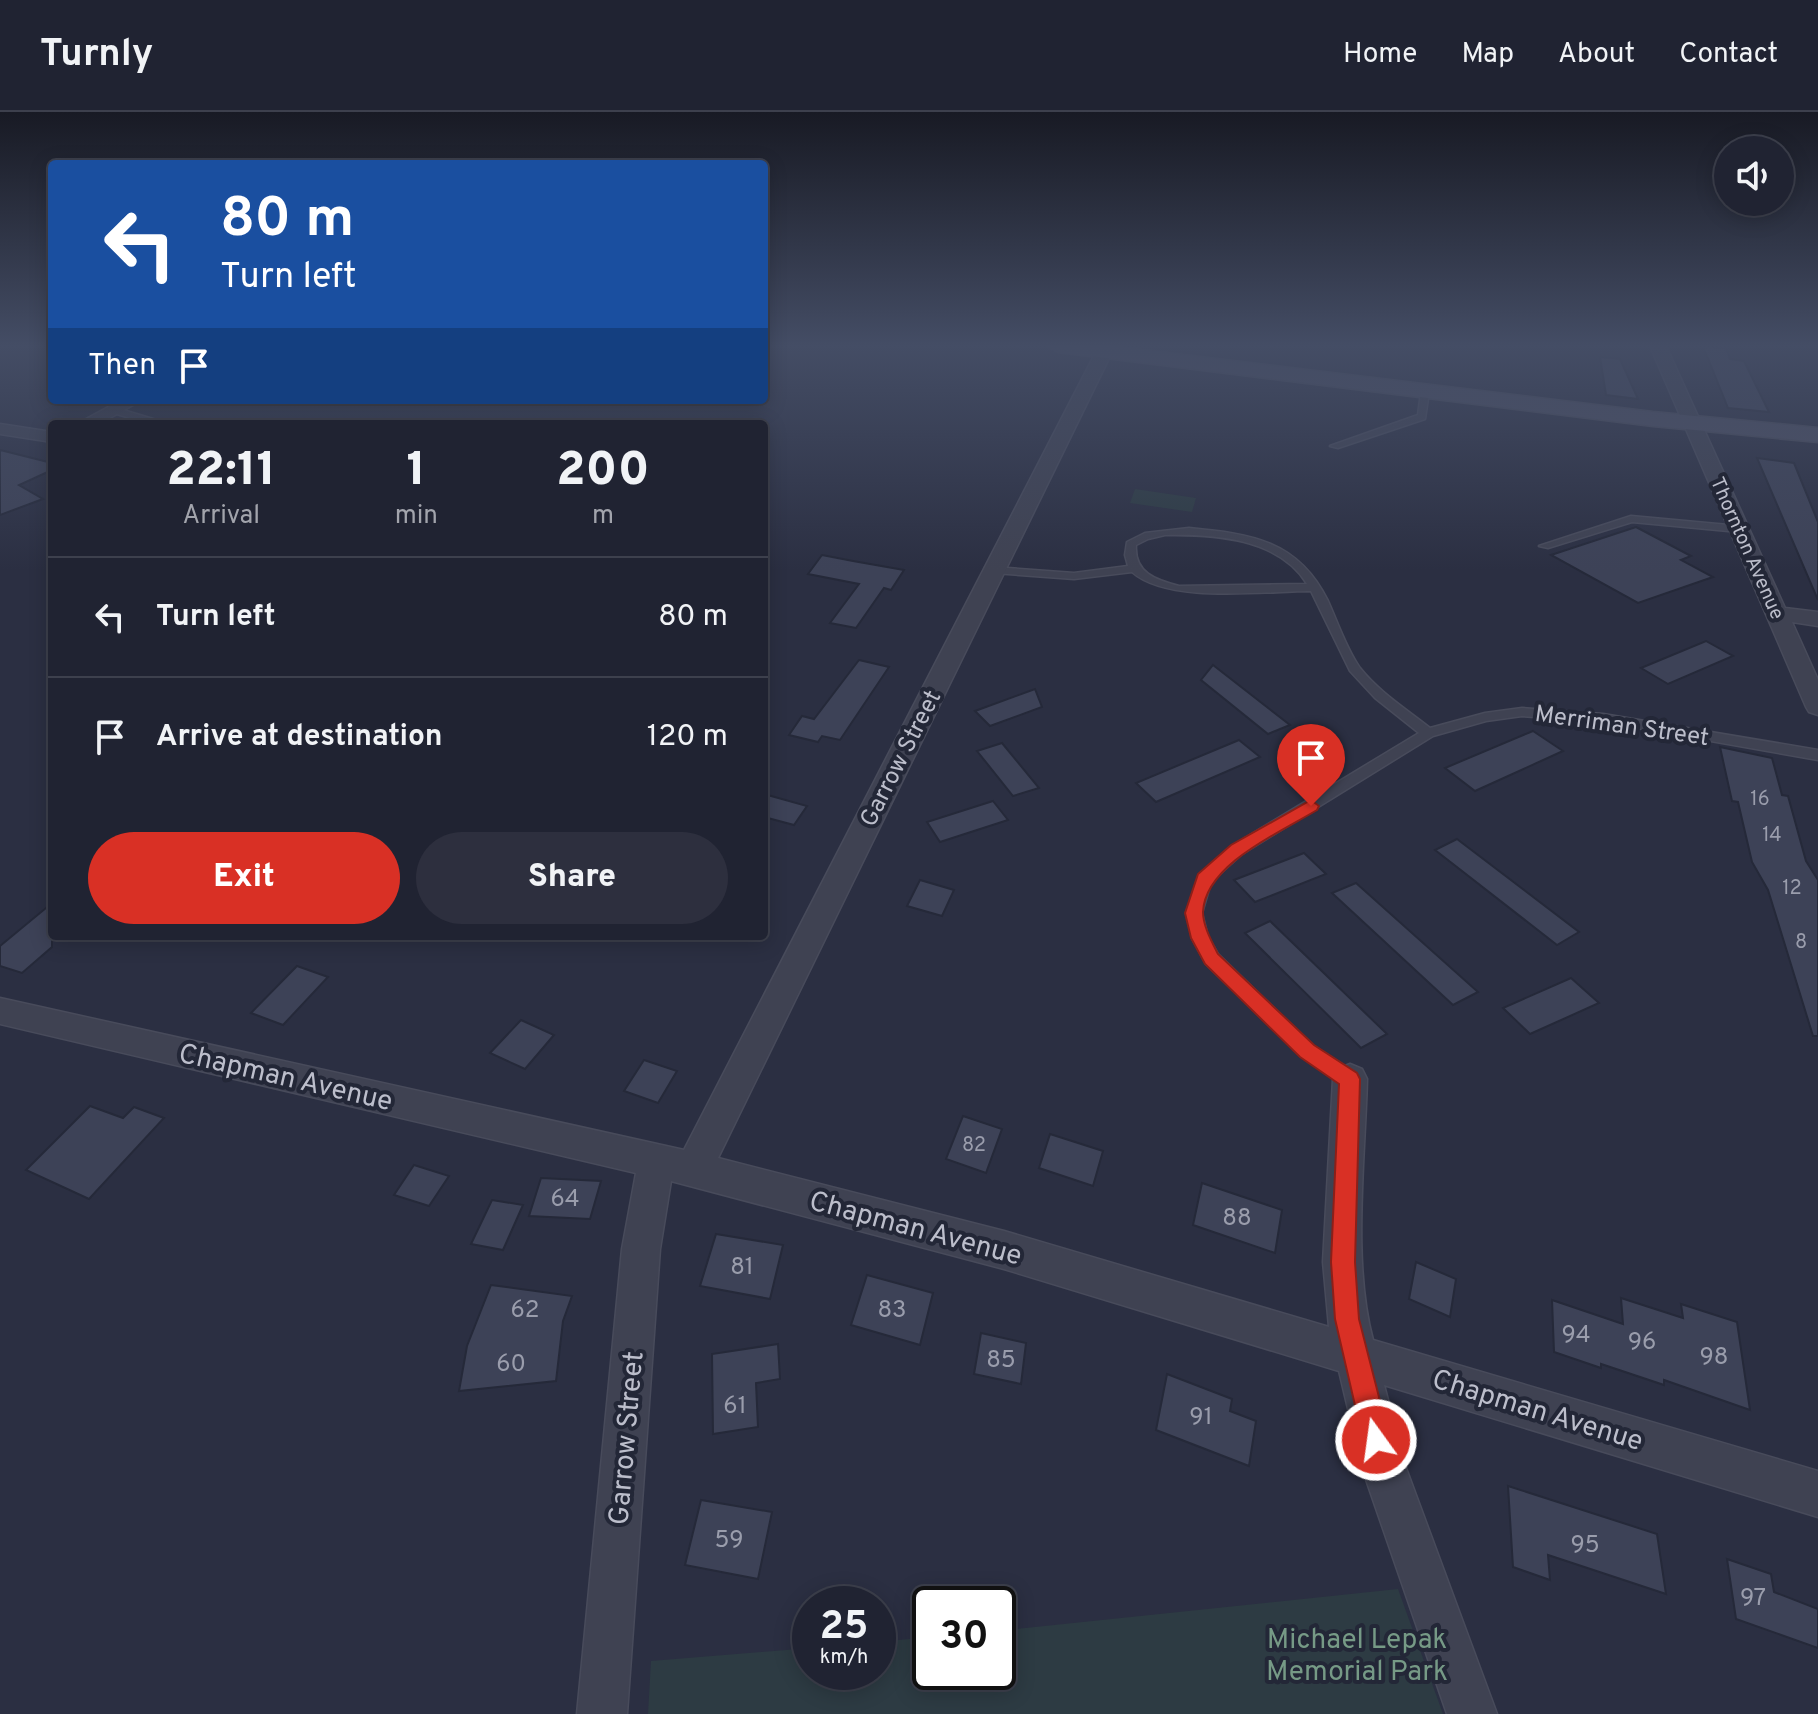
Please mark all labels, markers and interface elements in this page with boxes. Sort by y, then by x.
text: Turnly [40,31,153,80]
text: Home [1343,37,1417,73]
text: Map [1461,37,1514,73]
text: About [1558,37,1635,73]
text: Contact [1679,37,1778,73]
map controls [1714,136,1794,216]
button: sound [1714,136,1794,216]
text: 80 m [220,186,354,256]
icon: left [88,192,192,296]
text: Turn left [220,255,357,301]
icon: arrive [172,344,216,388]
text: Then [88,348,156,385]
text: 22:11 [166,442,276,502]
text: 1 [406,442,426,502]
text: 200 [556,442,650,502]
street label: Thornton Avenue [1703,473,1789,624]
text: Arrival [183,500,260,533]
text: min [395,500,438,533]
text: m [592,500,614,533]
icon: left [88,595,132,639]
text: Turn left [156,599,276,636]
text: 80 m [658,599,728,636]
street label: Garrow Street [854,686,949,832]
street label: Merriman Street [1533,700,1711,754]
icon: arrive [88,715,132,759]
text: Arrive at destination [156,719,442,756]
text: 120 m [647,719,728,756]
pin [1277,724,1345,806]
icon: arrive [1289,736,1333,780]
house number: 16 [1750,787,1770,813]
house number: 14 [1762,823,1782,849]
button: Exit [88,832,400,924]
button: Share [416,832,728,924]
house number: 12 [1782,876,1802,902]
house number: 8 [1795,930,1807,956]
street label: Chapman Avenue [175,1037,396,1121]
house number: 82 [962,1133,986,1159]
street label: Chapman Avenue [805,1184,1025,1276]
house number: 64 [550,1185,580,1215]
house number: 88 [1222,1204,1252,1234]
house number: 81 [730,1253,754,1283]
house number: 62 [510,1296,540,1326]
house number: 83 [877,1296,907,1326]
house number: 94 [1561,1321,1591,1351]
house number: 96 [1628,1328,1656,1358]
house number: 98 [1700,1343,1729,1373]
house number: 85 [986,1346,1016,1376]
house number: 60 [496,1350,526,1380]
street label: Garrow Street [602,1350,654,1527]
street label: Chapman Avenue [1427,1363,1647,1461]
house number: 61 [723,1392,747,1422]
position arrow [1334,1398,1418,1482]
house number: 91 [1189,1403,1213,1433]
house number: 59 [715,1526,744,1556]
house number: 95 [1570,1531,1600,1561]
house number: 97 [1740,1584,1766,1614]
speed limit sign: 30 [912,1586,1016,1690]
text: 25 [820,1603,868,1653]
park label: Michael Lepak Memorial Park [1266,1623,1448,1691]
text: km/h [820,1645,868,1671]

